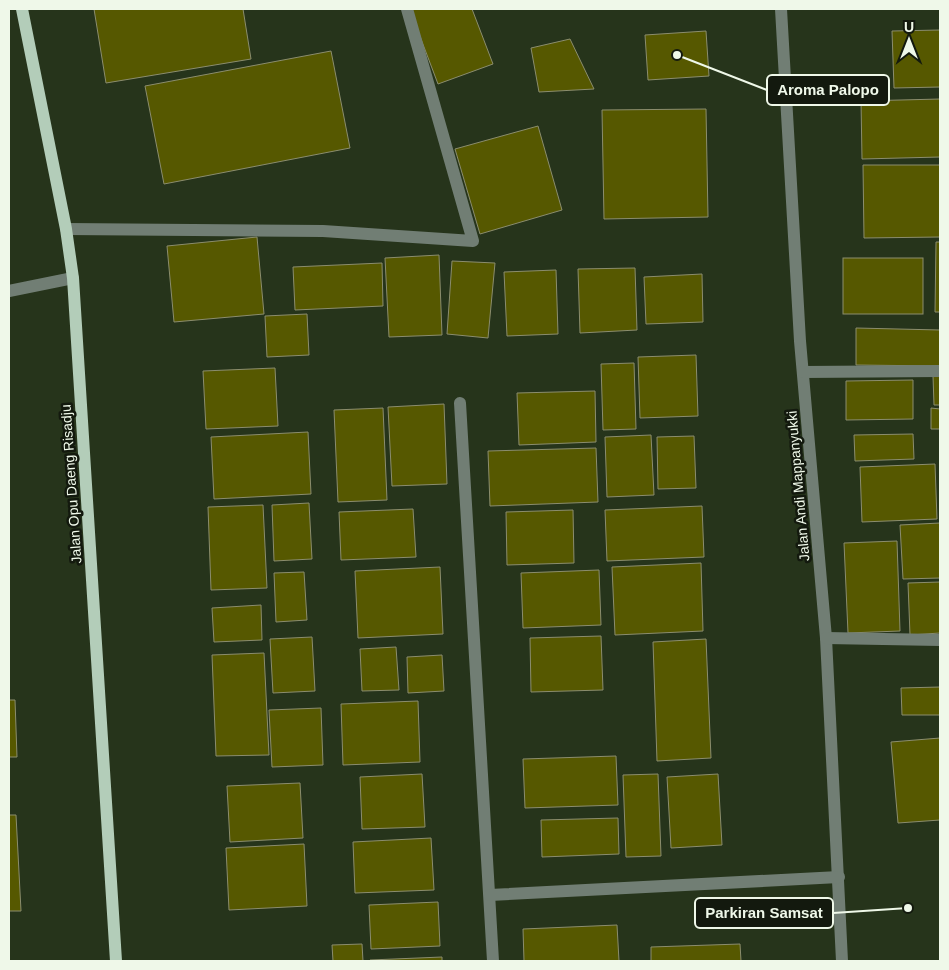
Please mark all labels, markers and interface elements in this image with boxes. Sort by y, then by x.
north arrow [884,15,934,65]
text: U [904,19,914,35]
callout: Aroma Palopo [767,75,889,105]
text: Aroma Palopo [777,81,879,98]
street label: Jalan Opu Daeng Risadju [57,404,85,564]
street label: Jalan Andi Mappanyukki [783,410,813,562]
callout: Parkiran Samsat [695,898,833,928]
text: Parkiran Samsat [705,904,823,921]

